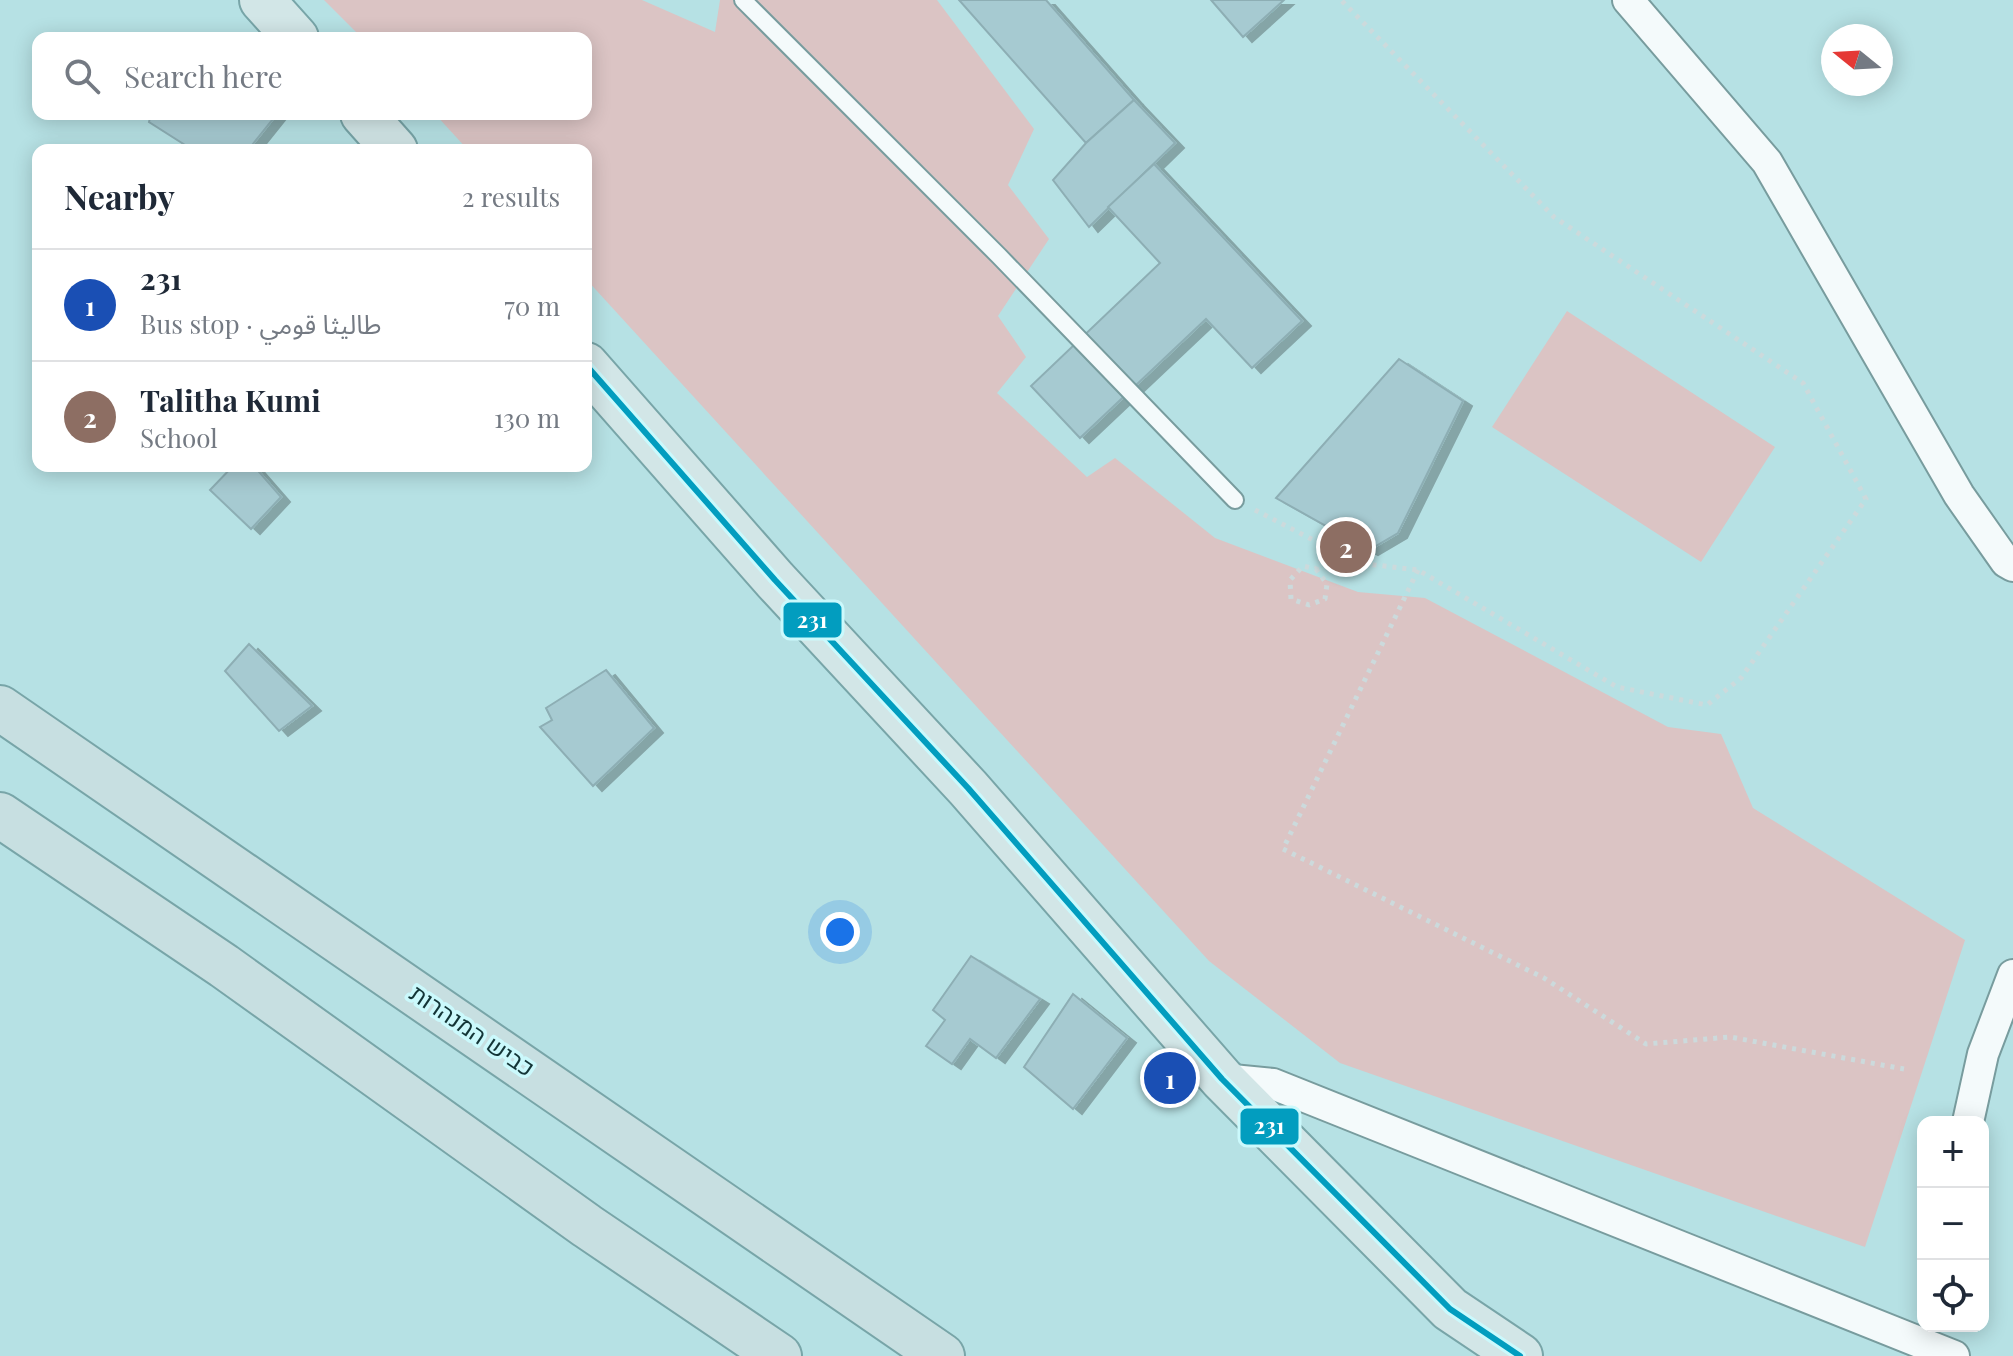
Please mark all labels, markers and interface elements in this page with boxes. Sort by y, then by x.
north arrow [1821,24,1893,96]
search box [32,32,592,120]
icon: search [60,54,104,98]
text: Search here [124,56,283,96]
text: Nearby [64,173,175,219]
text: 2 results [462,179,560,214]
text: 231 [140,258,182,298]
text: 1 [85,288,95,323]
text: 70 m [504,288,560,323]
text: Bus stop · طاليثا قومي [140,306,381,341]
text: Talitha Kumi [140,380,321,420]
text: 2 [83,400,97,435]
text: 130 m [494,400,560,435]
text: School [140,420,218,455]
pin: 2 [1320,517,1372,577]
line badge: 231 [782,601,843,639]
text: 231 [797,604,827,634]
your location [820,912,860,952]
street label: כביש המנהרות [405,976,542,1083]
pin: 1 [1144,1048,1196,1108]
line badge: 231 [1239,1107,1300,1146]
text: 231 [1254,1110,1284,1140]
map controls [1917,1116,1989,1332]
button: + [1917,1116,1989,1188]
button: − [1917,1188,1989,1260]
button: locate [1917,1260,1989,1332]

